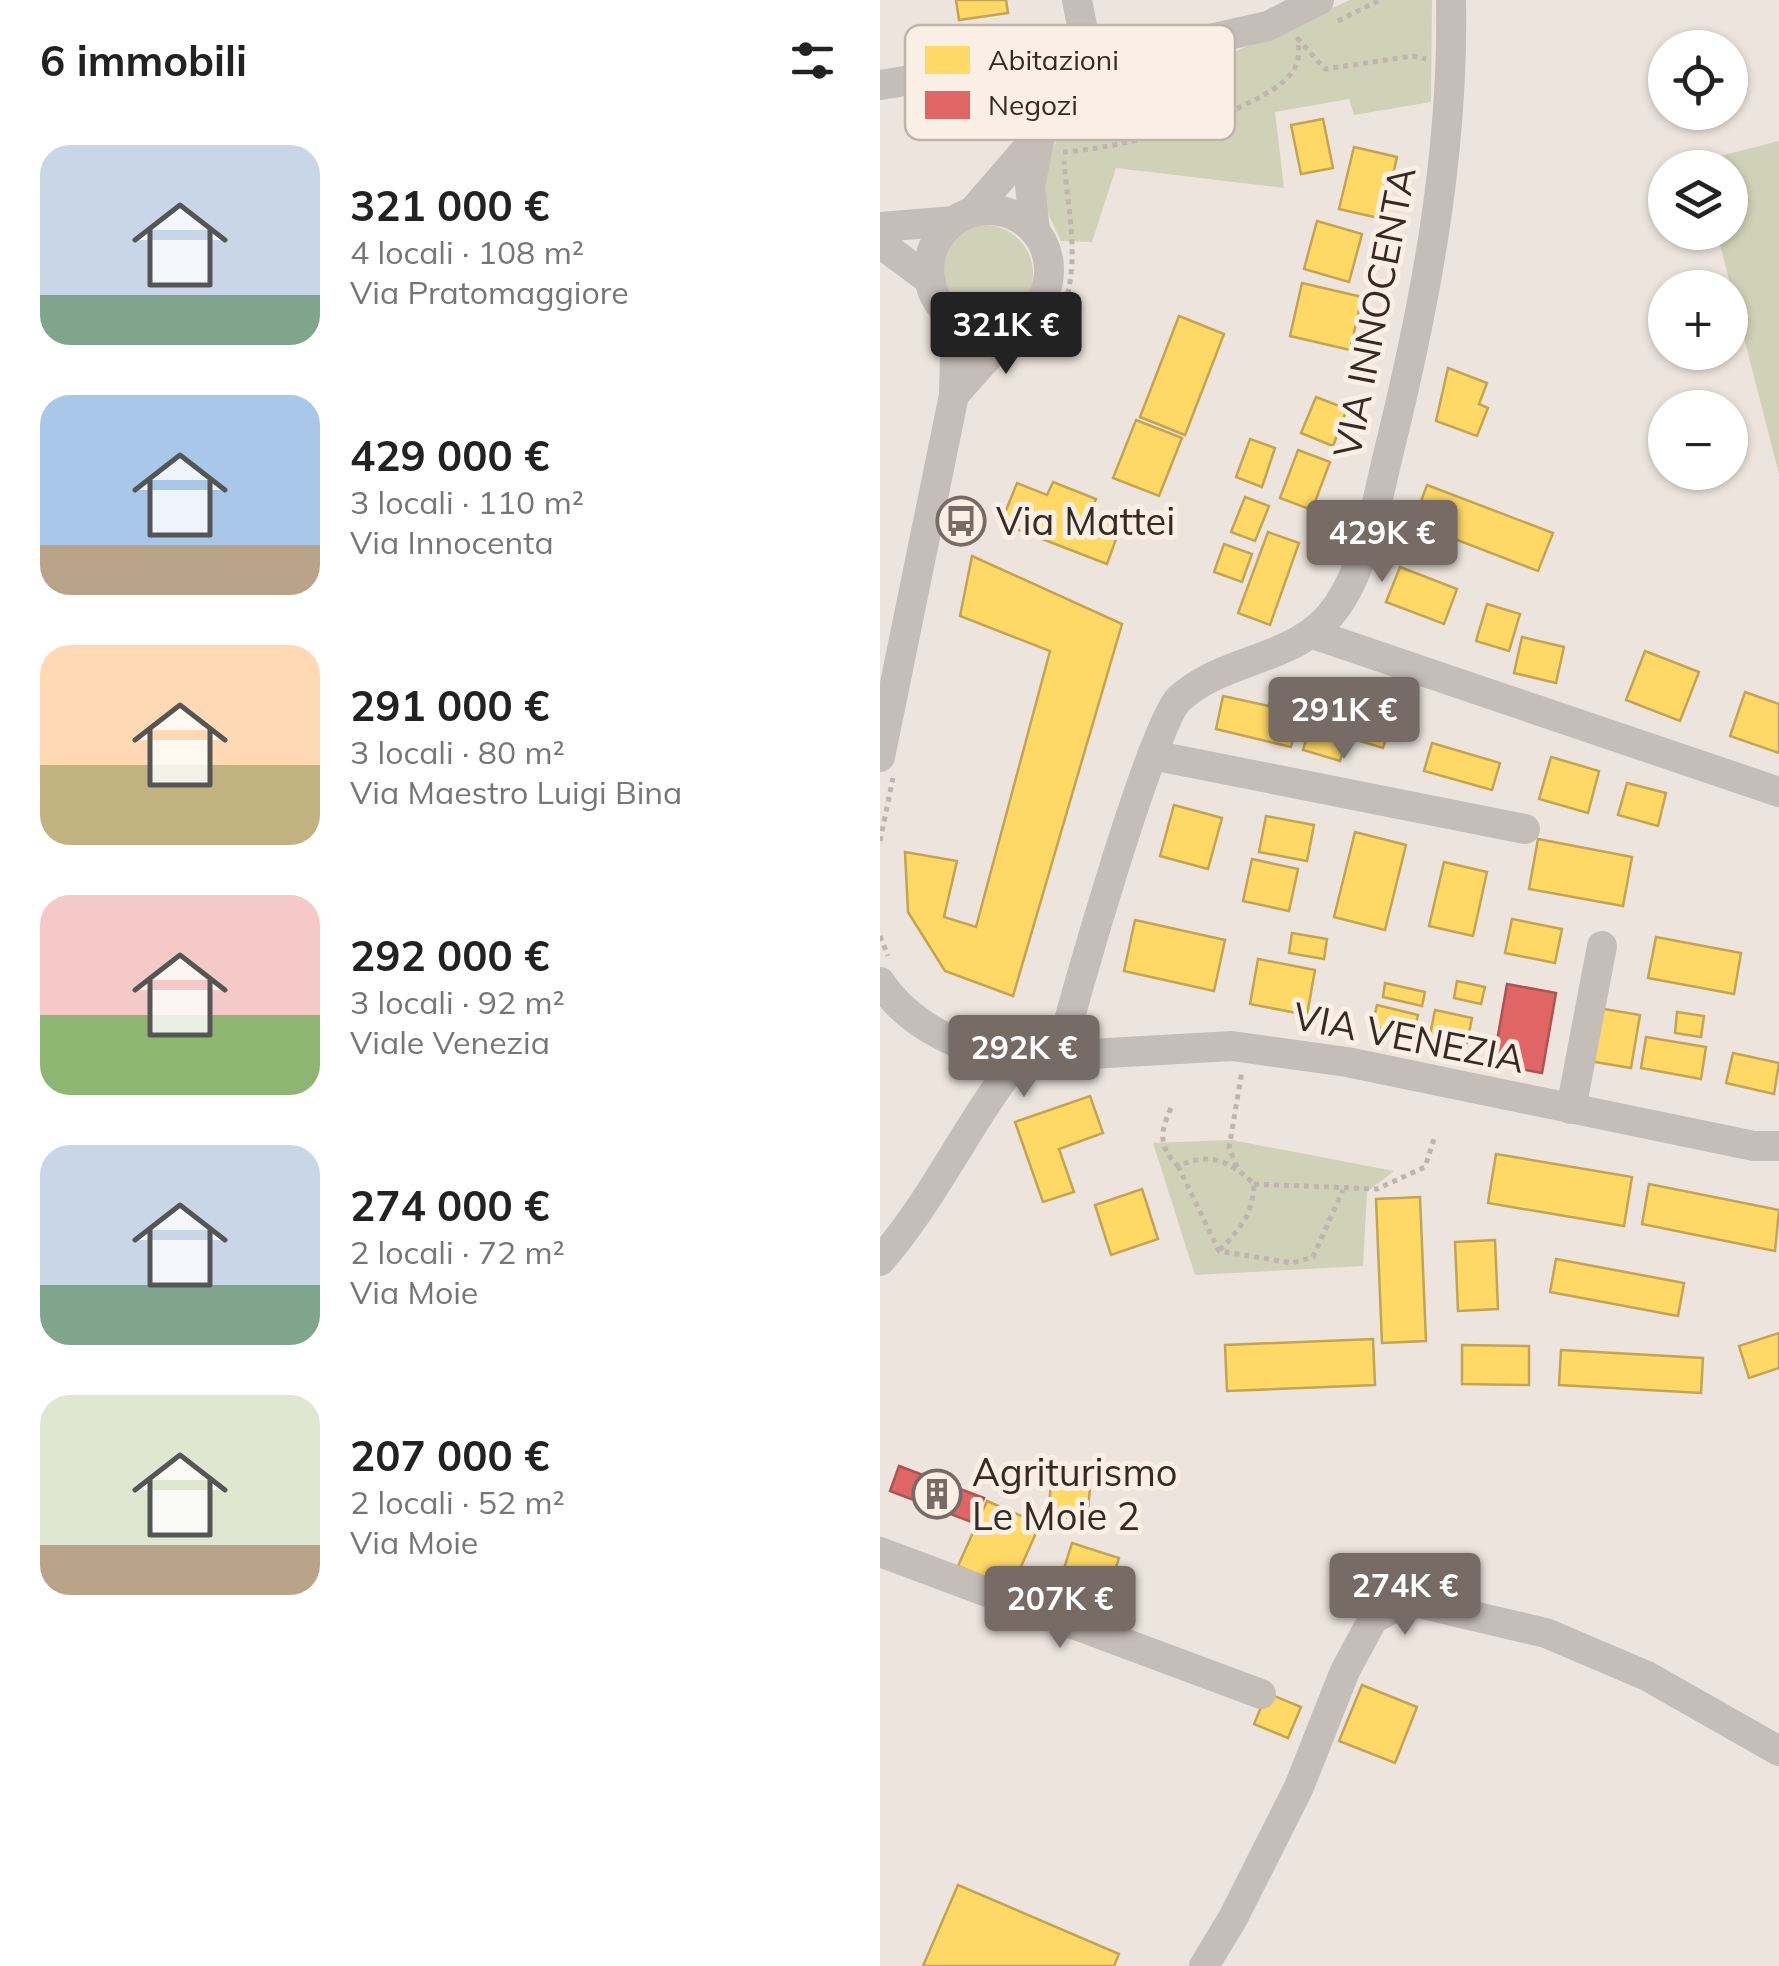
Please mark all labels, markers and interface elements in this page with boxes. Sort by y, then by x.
legend [905,25,1235,140]
map controls [1648,30,1748,490]
button: locate [1648,30,1748,130]
icon: filters [785,33,840,88]
text: 6 immobili [40,34,247,87]
text: Abitazioni [988,42,1119,77]
text: Negozi [988,87,1078,122]
button: layers [1648,150,1748,250]
street label: VIA INNOCENTA [1322,163,1426,461]
text: 321 000 € [350,179,549,232]
icon: home [120,185,240,305]
text: 4 locali · 108 m² [350,232,584,272]
button: + [1648,270,1748,370]
text: Via Pratomaggiore [350,272,629,312]
pin: 321K € [925,292,1087,377]
text: 321K € [953,304,1059,344]
button: − [1648,390,1748,490]
text: 429 000 € [350,429,549,482]
icon: home [120,435,240,555]
text: 3 locali · 110 m² [350,482,584,522]
bus stop icon: Via Mattei [935,495,987,547]
place label: Via Mattei [996,497,1175,545]
pin: 429K € [1301,500,1463,585]
text: 429K € [1329,512,1435,552]
text: Via Innocenta [350,522,554,562]
pin: 291K € [1263,677,1425,762]
text: 291 000 € [350,679,549,732]
icon: home [120,685,240,805]
text: 291K € [1291,689,1397,729]
text: 3 locali · 80 m² [350,732,565,772]
text: Via Maestro Luigi Bina [350,772,682,812]
text: 292 000 € [350,929,549,982]
icon: home [120,935,240,1055]
text: 3 locali · 92 m² [350,982,565,1022]
street label: VIA VENEZIA [1289,991,1529,1083]
pin: 292K € [943,1015,1105,1100]
text: Viale Venezia [350,1022,550,1062]
text: 292K € [971,1027,1077,1067]
text: 274 000 € [350,1179,549,1232]
icon: home [120,1185,240,1305]
text: 2 locali · 72 m² [350,1232,565,1272]
text: Via Moie [350,1272,478,1312]
text: 207 000 € [350,1429,549,1482]
icon: home [120,1435,240,1555]
place label: Agriturismo Le Moie 2 [972,1448,1177,1540]
building icon: Agriturismo Le Moie 2 [911,1468,963,1520]
text: 2 locali · 52 m² [350,1482,565,1522]
text: Via Moie [350,1522,478,1562]
pin: 274K € [1324,1553,1486,1638]
text: 274K € [1352,1565,1458,1605]
pin: 207K € [979,1566,1141,1651]
text: 207K € [1007,1578,1113,1618]

